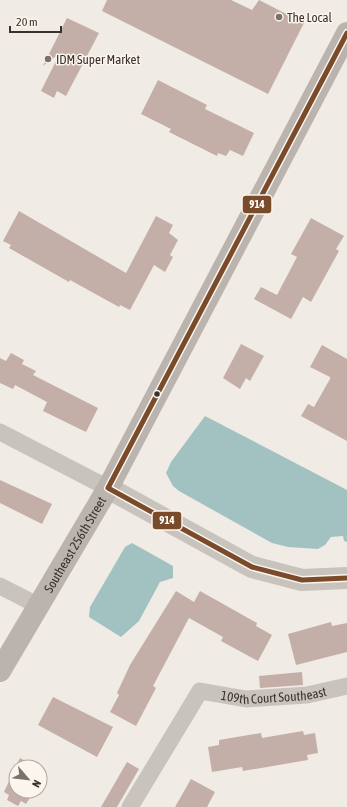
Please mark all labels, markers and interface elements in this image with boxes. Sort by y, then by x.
scale bar [10,8,61,34]
place label: The Local [287,10,332,25]
marker: The Local [274,12,284,22]
text: 20 m [16,15,38,29]
place label: IDM Super Market [56,52,140,67]
marker: IDM Super Market [43,54,53,64]
line badge: 914 [242,195,272,214]
text: 914 [249,198,265,210]
unlabelled marker [152,389,162,399]
street label: Southeast 256th Street [41,494,109,595]
line badge: 914 [152,511,182,530]
text: 914 [159,514,175,526]
street label: 109th Court Southeast [220,684,328,707]
north arrow [8,759,48,799]
text: N [30,778,44,789]

